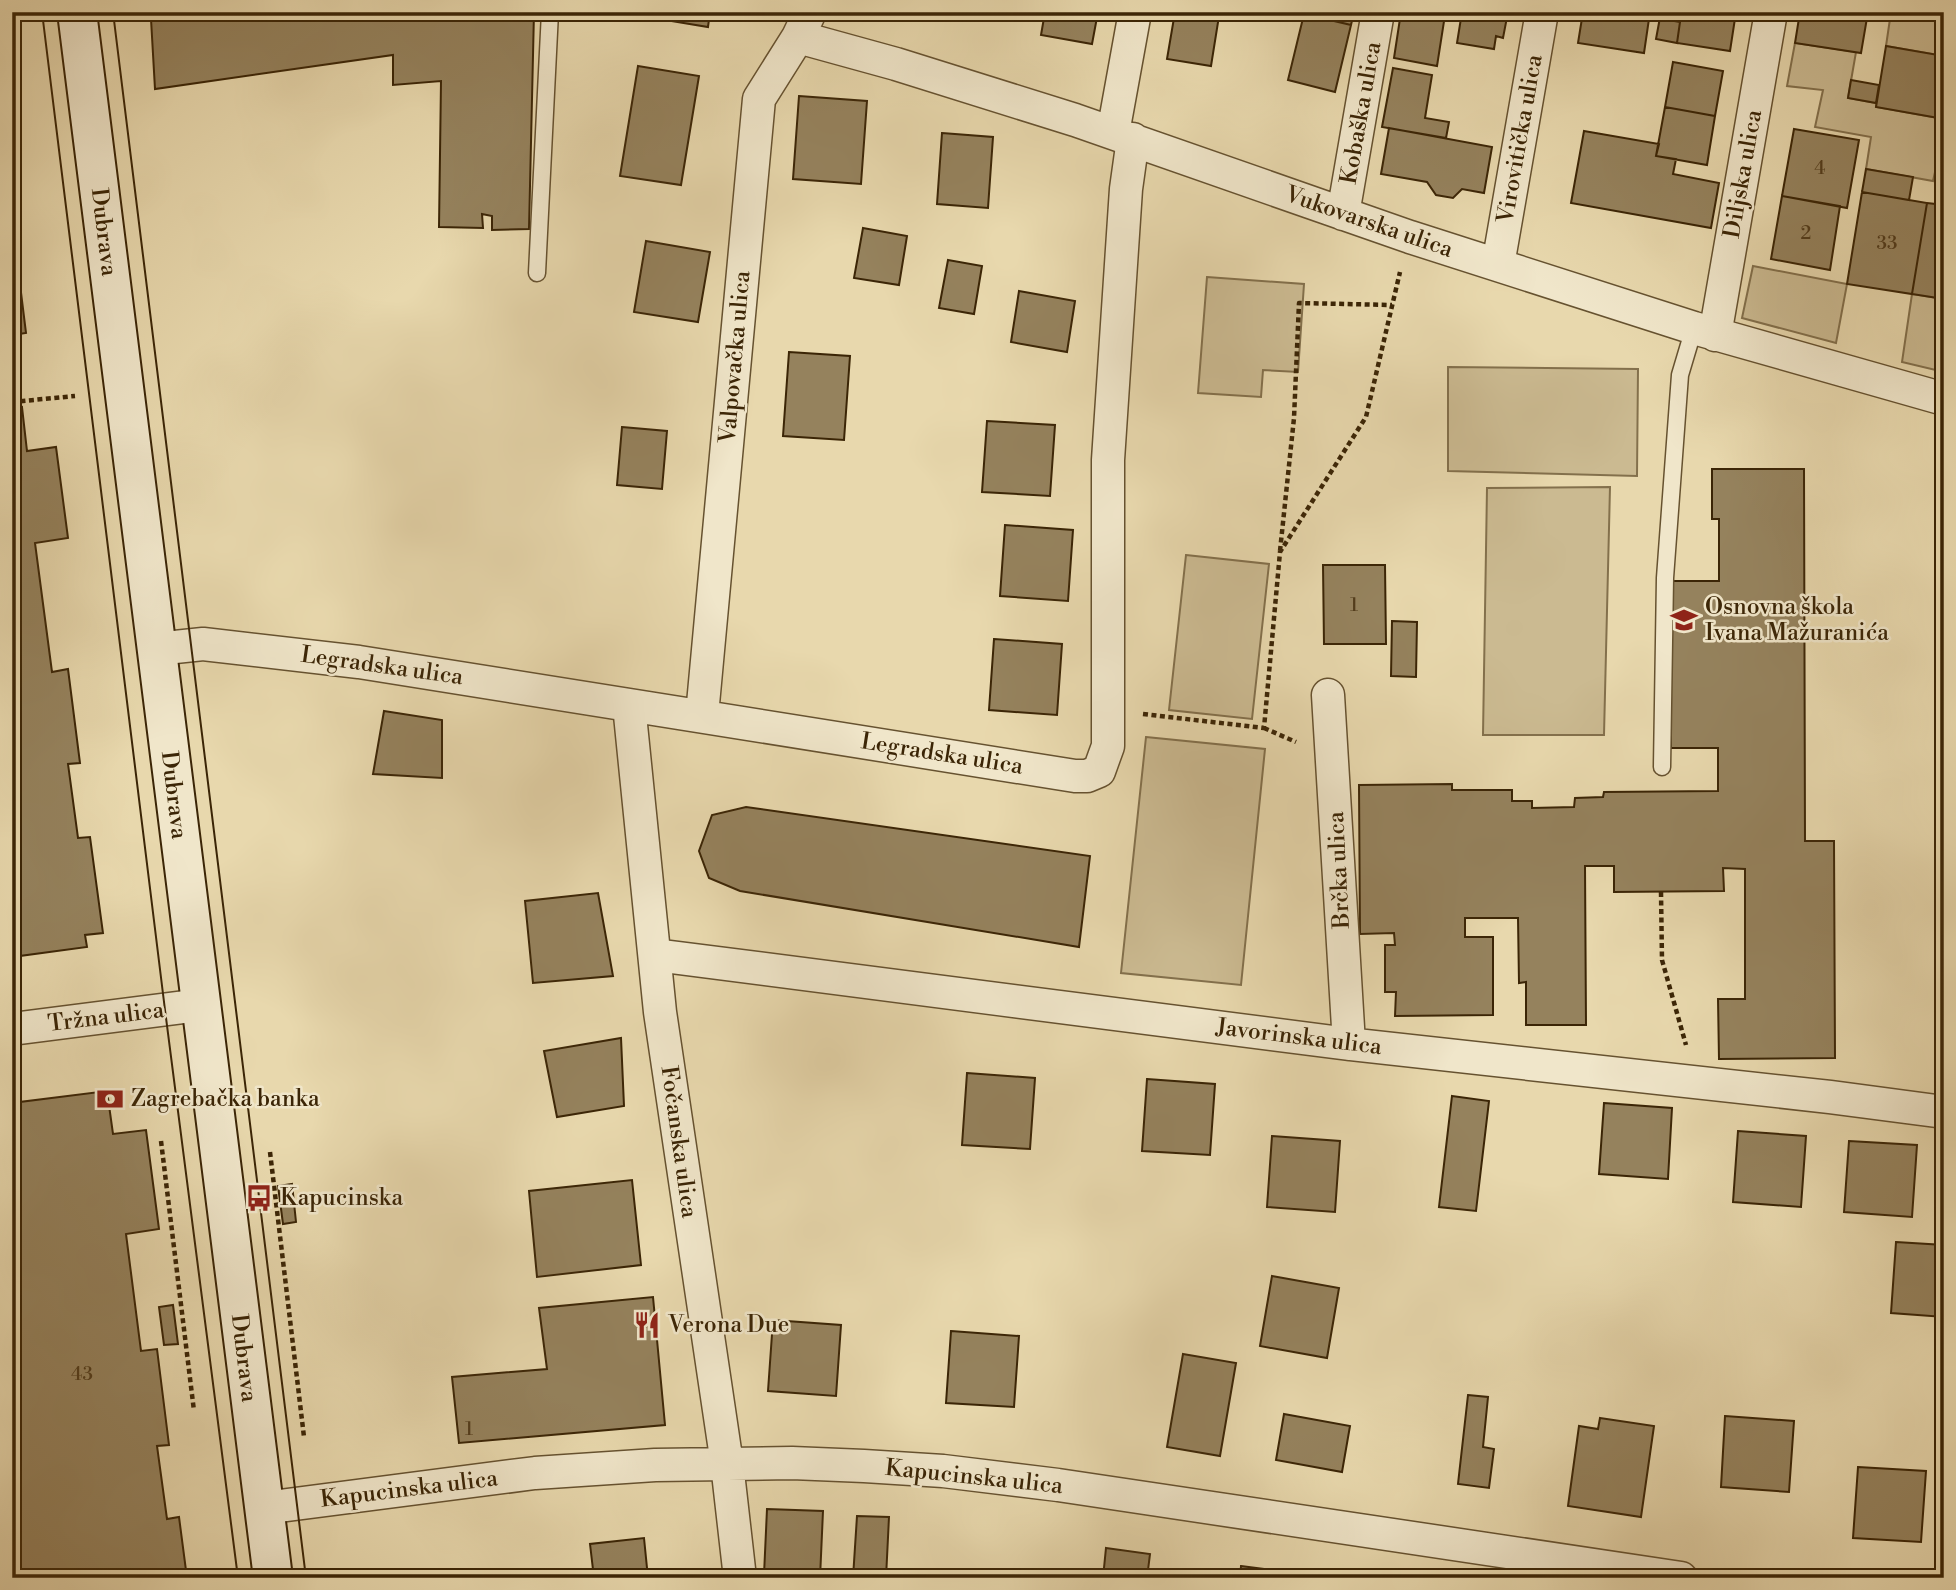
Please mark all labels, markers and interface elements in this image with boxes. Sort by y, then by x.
street label: Kobaška ulica [1335,39,1387,186]
street label: Virovitička ulica [1491,52,1549,227]
street label: Diljska ulica [1718,107,1768,240]
house number: 4 [1814,156,1826,180]
street label: Vukovarska ulica [1281,180,1457,264]
street label: Dubrava [85,186,123,278]
house number: 2 [1801,221,1811,245]
house number: 33 [1877,231,1897,255]
street label: Valpovačka ulica [713,269,757,445]
house number: 1 [1350,593,1358,617]
place label: Osnovna škola Ivana Mažuranića [1705,593,1889,647]
school or university icon: Osnovna škola Ivana Mažuranića [1669,605,1699,635]
street label: Legradska ulica [299,641,465,691]
street label: Legradska ulica [859,727,1025,781]
street label: Dubrava [155,749,193,841]
street label: Brčka ulica [1322,810,1356,930]
street label: Tržna ulica [46,996,166,1038]
street label: Javorinska ulica [1214,1013,1384,1061]
street label: Fočanska ulica [654,1064,704,1220]
bank icon: Zagrebačka banka [95,1084,125,1114]
place label: Zagrebačka banka [131,1085,320,1113]
bus stop icon: Kapucinska [244,1183,274,1213]
place label: Kapucinska [280,1184,403,1212]
restaurant icon: Verona Due [632,1310,662,1340]
place label: Verona Due [667,1311,789,1339]
street label: Dubrava [225,1312,263,1404]
house number: 43 [71,1362,93,1386]
house number: 1 [465,1417,473,1441]
street label: Kapucinska ulica [884,1454,1065,1500]
street label: Kapucinska ulica [319,1464,500,1514]

